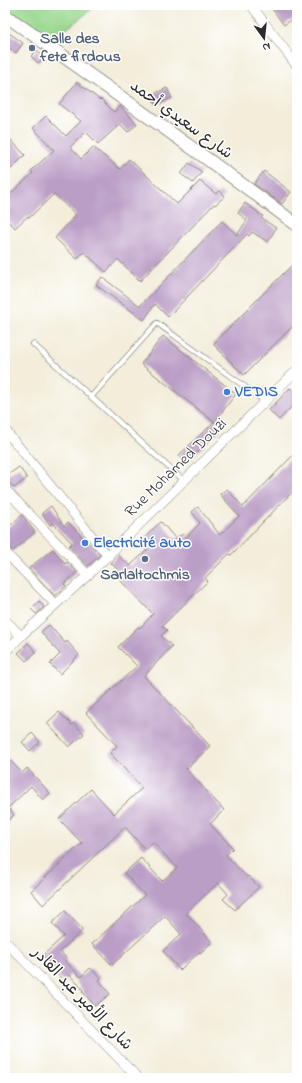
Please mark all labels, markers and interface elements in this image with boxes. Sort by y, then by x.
north arrow [244,18,284,58]
place label: Salle des fete firdous [39,27,121,69]
text: N [261,38,272,55]
marker: Salle des fete firdous [27,43,37,53]
street label: شارع سعيدي أحمد [125,74,237,166]
place label: VEDIS [234,380,278,404]
marker: VEDIS [222,387,232,397]
street label: Rue Mohamed Douzi [119,413,233,523]
place label: Electricité auto [93,531,191,555]
marker: Electricité auto [80,538,90,548]
marker: Sarlaltochmis [140,554,150,564]
place label: Sarlaltochmis [100,563,190,587]
street label: شارع الأمير عبد القادر [25,940,138,1056]

